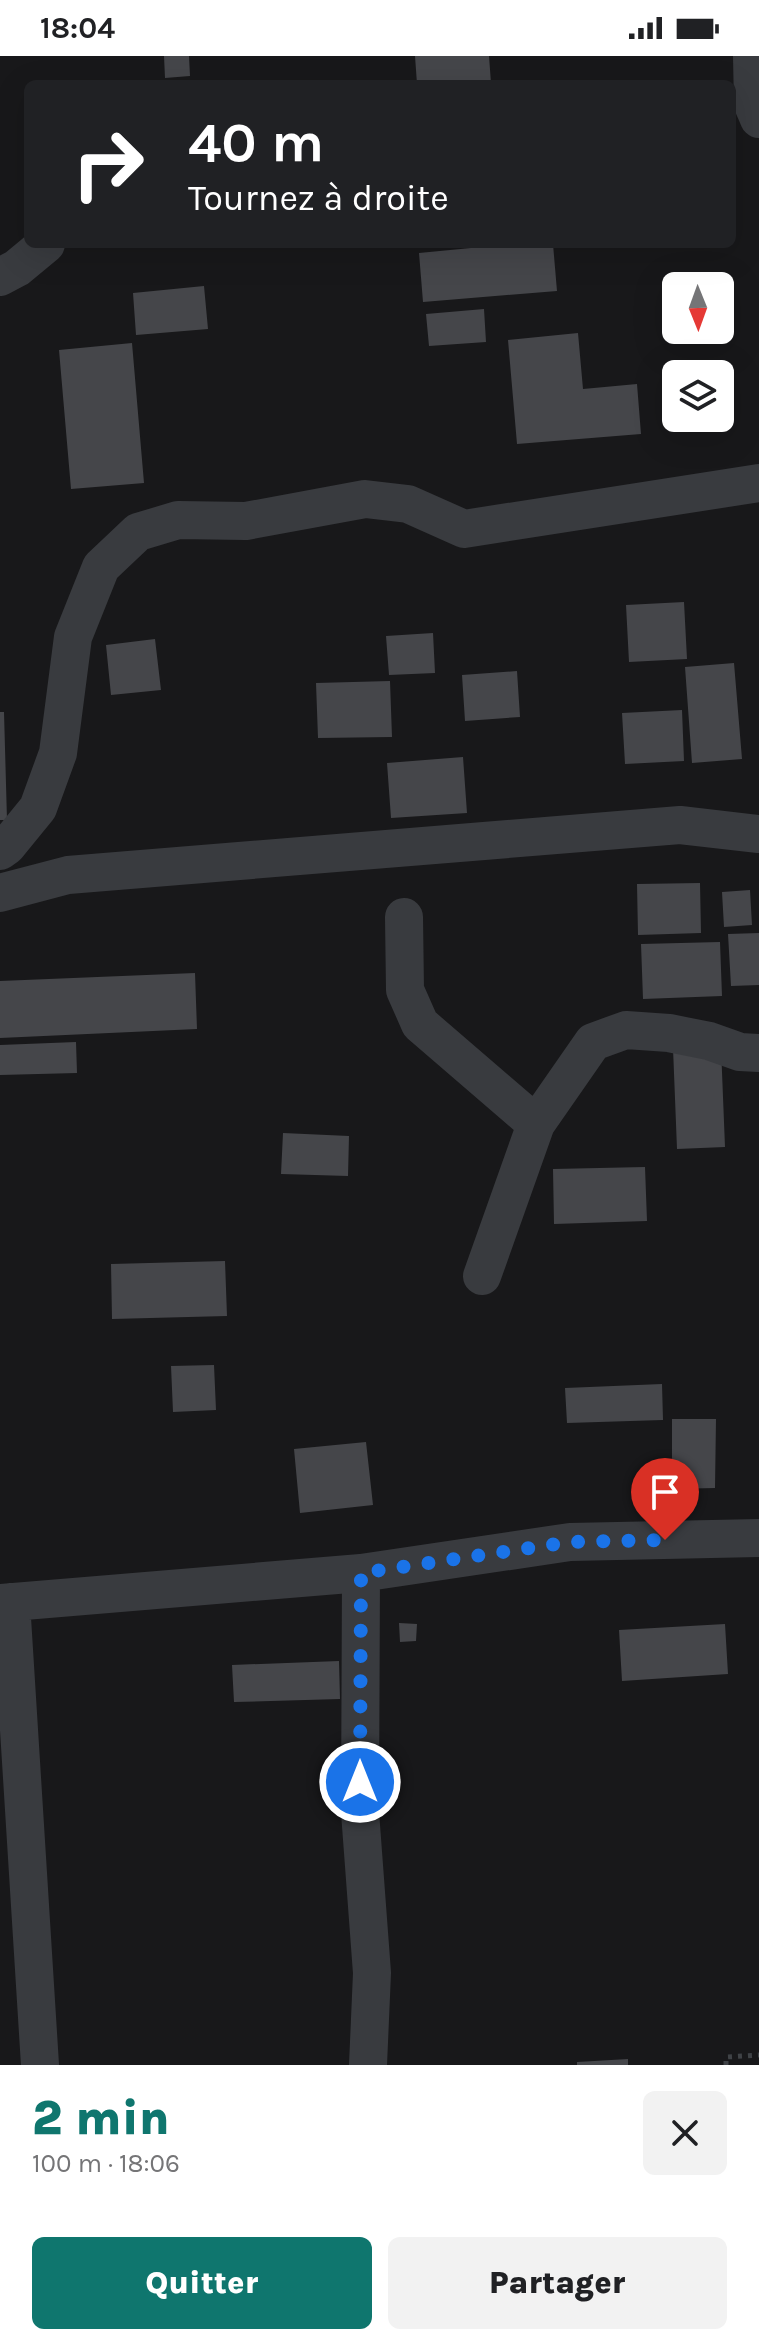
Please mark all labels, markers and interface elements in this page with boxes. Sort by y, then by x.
text: 18:04 [40,10,115,46]
text: 40 m [188,110,324,175]
icon: right [56,112,160,216]
text: Tournez à droite [188,177,449,219]
north arrow [662,272,734,344]
map controls [662,272,734,432]
button: layers [662,360,734,432]
pin [631,1458,699,1540]
icon: arrive [643,1470,687,1514]
position arrow [318,1740,402,1824]
text: 2 min [32,2090,170,2146]
button: close [643,2091,727,2175]
text: 100 m · 18:06 [32,2148,180,2179]
button: Quitter [32,2237,372,2329]
button: Partager [388,2237,727,2329]

